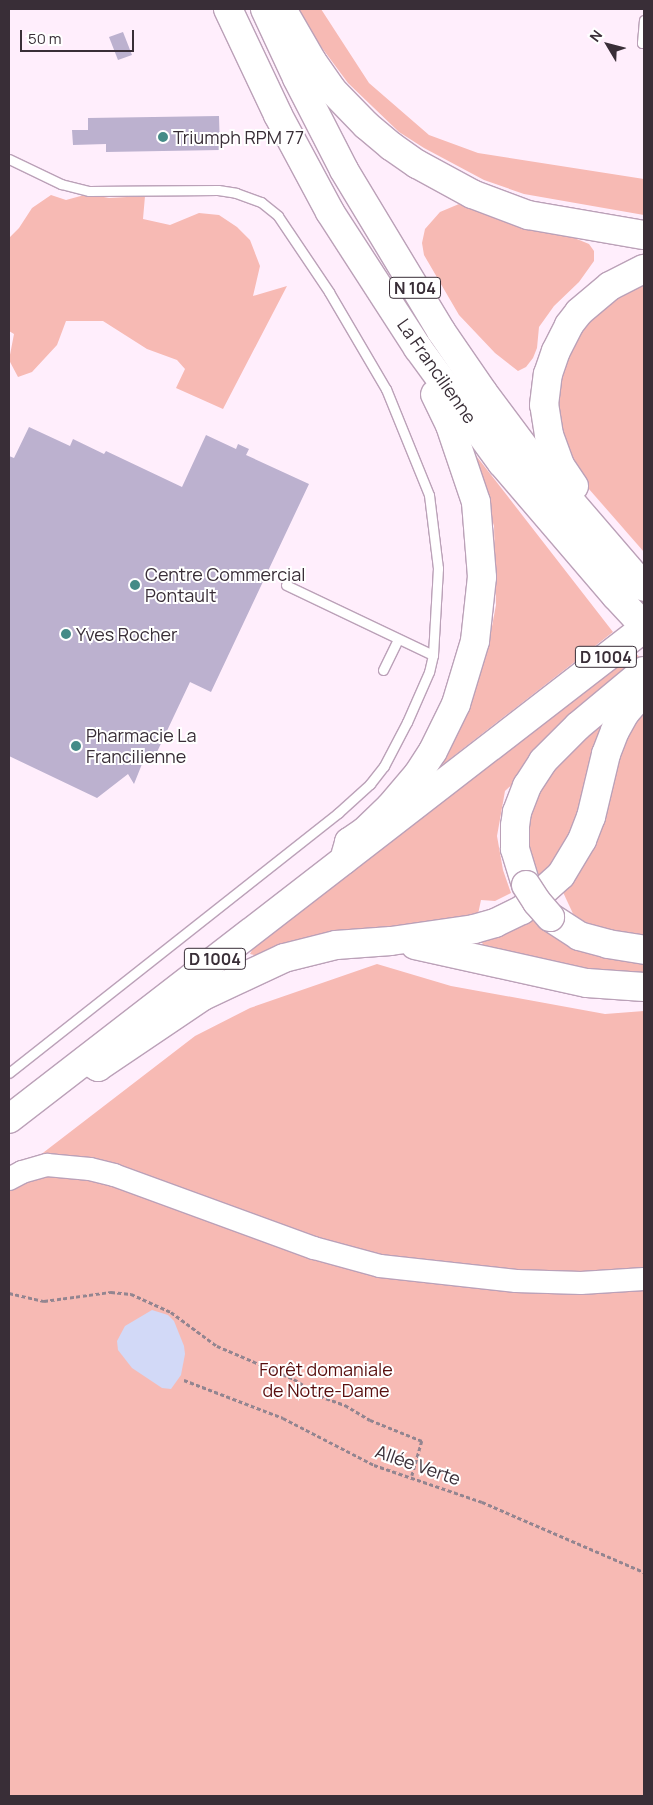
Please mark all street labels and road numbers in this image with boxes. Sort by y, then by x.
road number: N 104 [389,274,441,302]
street label: La Francilienne [393,314,481,428]
road number: D 1004 [575,644,637,670]
road number: D 1004 [184,946,246,972]
street label: Allée Verte [373,1440,463,1490]

